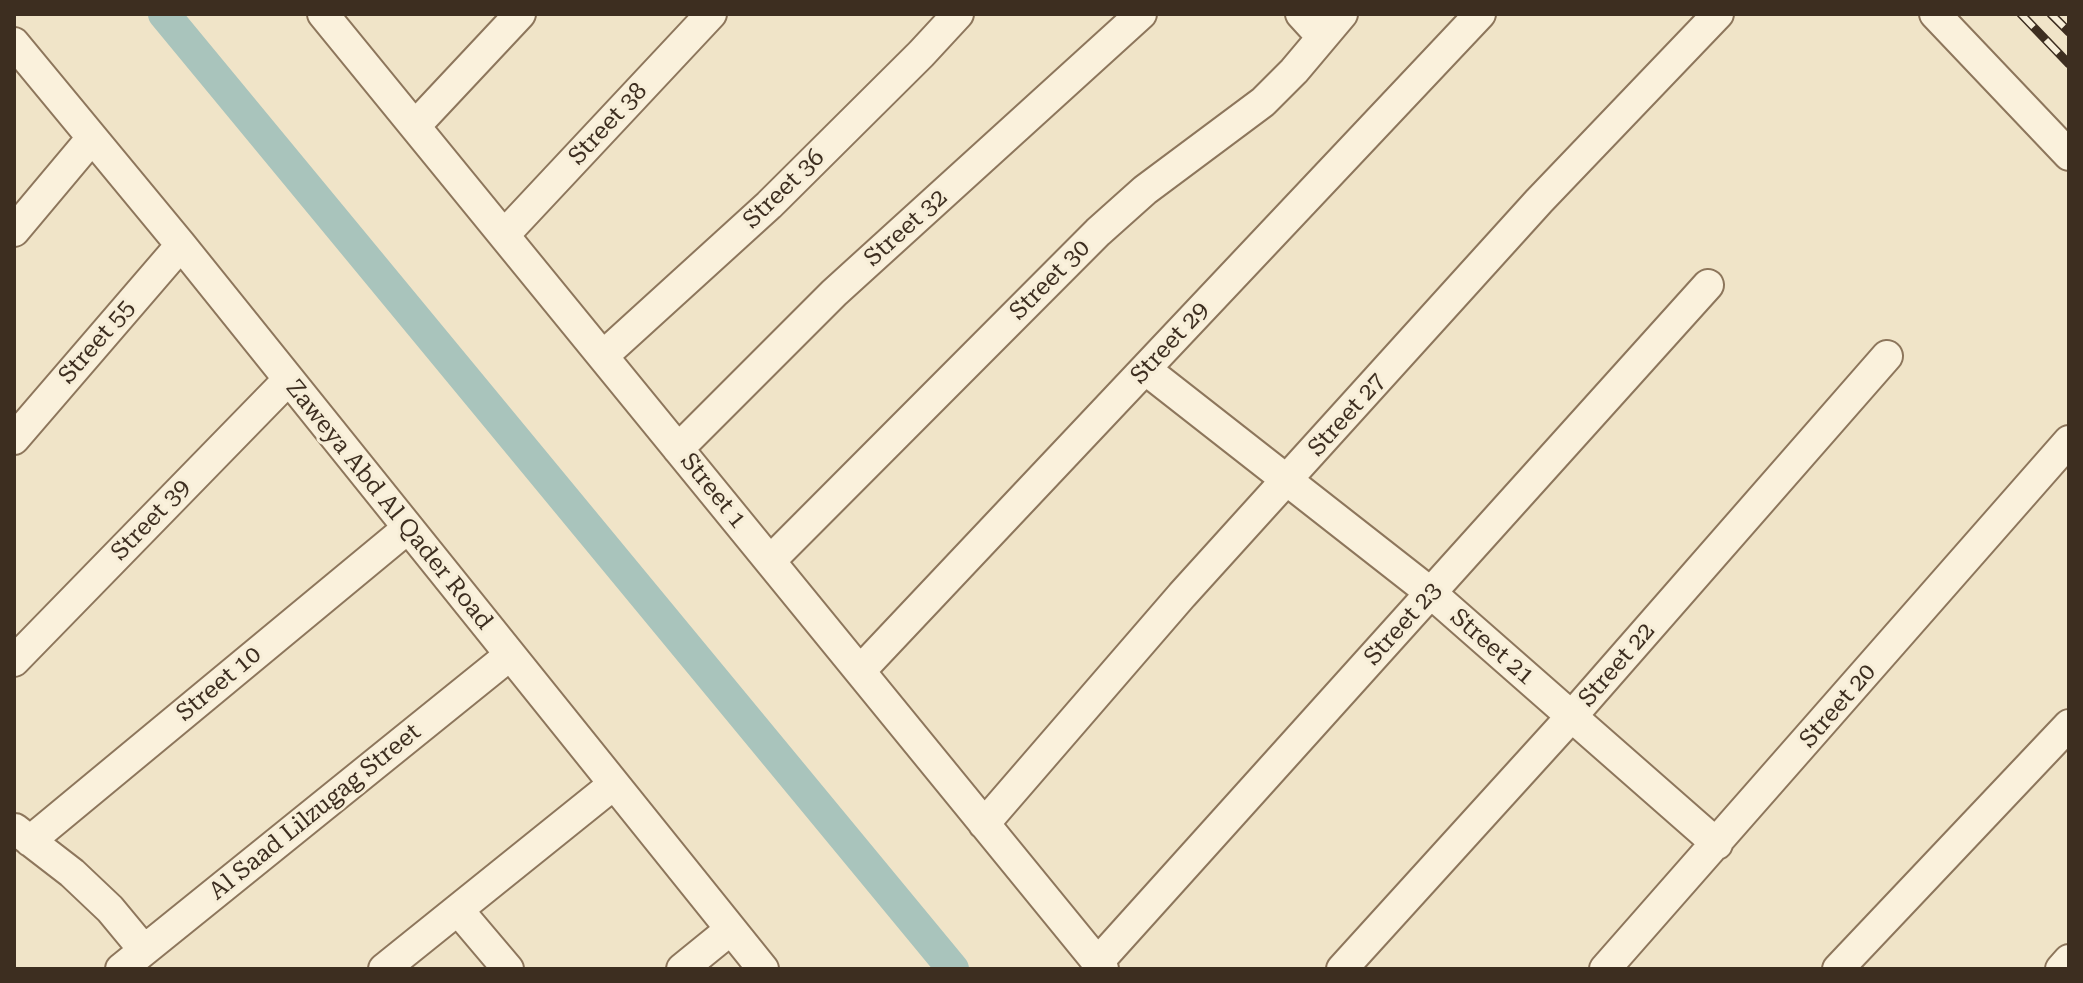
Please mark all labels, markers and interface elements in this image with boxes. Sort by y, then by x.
street label: Street 38 [563,77,653,171]
street label: Street 36 [737,143,831,235]
street label: Street 32 [859,183,953,273]
street label: Street 30 [1004,234,1096,326]
street label: Street 55 [53,294,141,390]
street label: Street 29 [1125,296,1215,390]
street label: Street 27 [1302,368,1392,462]
street label: Zaweya Abd Al Qader Road [279,374,499,636]
street label: Street 1 [674,448,752,534]
street label: Street 39 [105,473,197,567]
street label: Street 23 [1358,577,1448,671]
street label: Street 21 [1444,603,1540,691]
street label: Street 22 [1573,617,1661,713]
street label: Street 10 [171,640,267,728]
street label: Street 20 [1794,658,1882,754]
street label: Al Saad Lilzugag Street [203,718,427,906]

